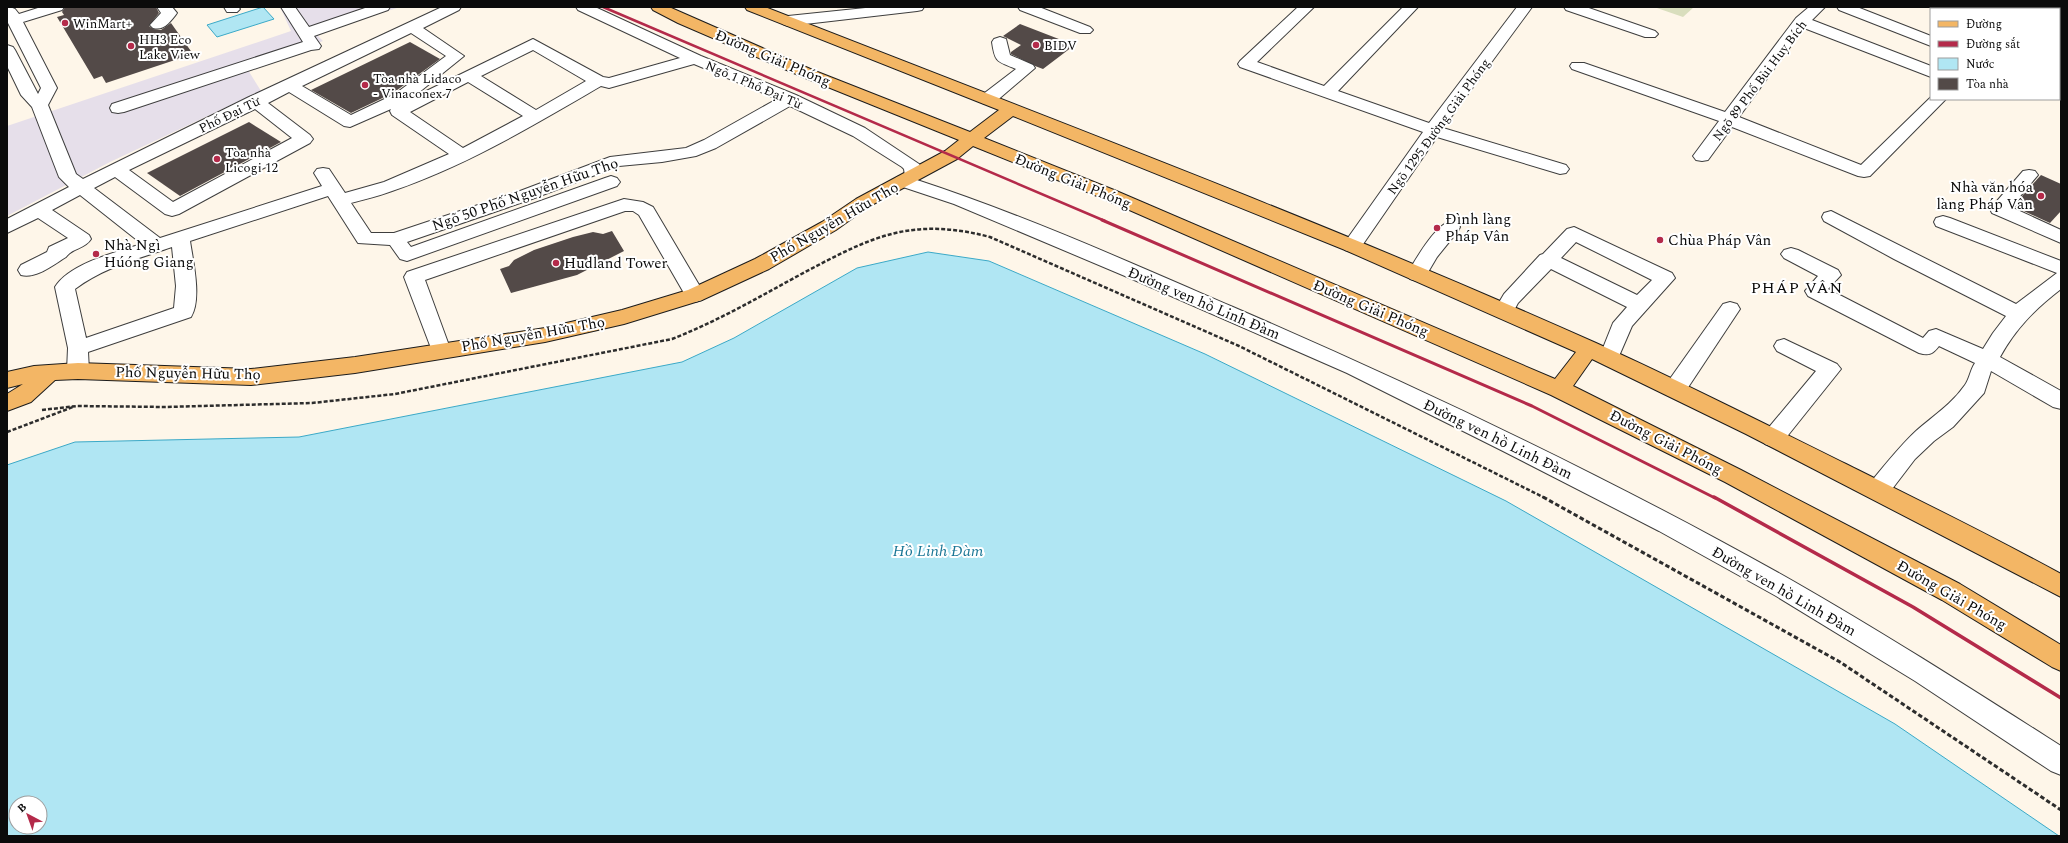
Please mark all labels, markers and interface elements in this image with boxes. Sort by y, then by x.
legend [1930,8,2060,100]
place label: WinMart+ [73,14,132,34]
text: Đường [1966,15,2002,34]
street label: Ngõ 89 Phố Bùi Huy Bích [1708,16,1812,145]
marker: WinMart+ [60,18,70,28]
street label: Đường Giải Phóng [711,24,834,93]
place label: HH3 Eco Lake View [139,30,201,65]
text: Đường sắt [1966,35,2020,54]
place label: BIDV [1044,36,1077,56]
marker: BIDV [1031,40,1041,50]
marker: HH3 Eco Lake View [126,41,136,51]
street label: Ngõ 1295 Đường Giải Phóng [1382,54,1495,199]
text: Nước [1966,55,1995,74]
street label: Ngõ 1 Phố Đại Từ [702,56,806,115]
place label: Tòa nhà Lidaco - Vinaconex 7 [373,69,462,104]
text: Tòa nhà [1966,75,2009,94]
marker: Tòa nhà Lidaco - Vinaconex 7 [360,80,370,90]
street label: Phố Đại Từ [195,91,264,138]
place label: Tòa nhà Licogi 12 [225,143,278,178]
street label: Đường Giải Phóng [1011,148,1135,215]
street label: Ngõ 50 Phố Nguyễn Hữu Thọ [429,152,622,237]
marker: Tòa nhà Licogi 12 [212,154,222,164]
street label: Phố Nguyễn Hữu Thọ [766,176,903,269]
place label: Nhà văn hóa làng Pháp Vân [1936,176,2034,216]
marker: Nhà văn hóa làng Pháp Vân [2036,191,2046,201]
place label: Đình làng Pháp Vân [1445,208,1511,248]
marker: Đình làng Pháp Vân [1432,223,1442,233]
place label: Chùa Pháp Vân [1668,229,1772,252]
place label: Nhà Ngì Húóng Giang [104,234,194,274]
marker: Chùa Pháp Vân [1655,235,1665,245]
marker: Nhà Ngì Húóng Giang [91,249,101,259]
place label: Hudland Tower [564,252,668,275]
marker: Hudland Tower [551,258,561,268]
street label: Đường ven hồ Linh Đàm [1124,261,1284,346]
street label: Đường Giải Phóng [1309,274,1432,343]
district label: PHÁP VÂN [1751,276,1843,300]
street label: Phố Nguyễn Hữu Thọ [460,311,607,358]
street label: Phố Nguyễn Hữu Thọ [115,361,261,386]
street label: Đường ven hồ Linh Đàm [1419,393,1576,486]
street label: Đường Giải Phóng [1605,404,1726,481]
water label: Hồ Linh Đàm [893,539,984,563]
street label: Đường ven hồ Linh Đàm [1707,541,1860,642]
street label: Đường Giải Phóng [1892,554,2011,636]
north arrow [8,795,48,835]
text: B [13,799,30,817]

